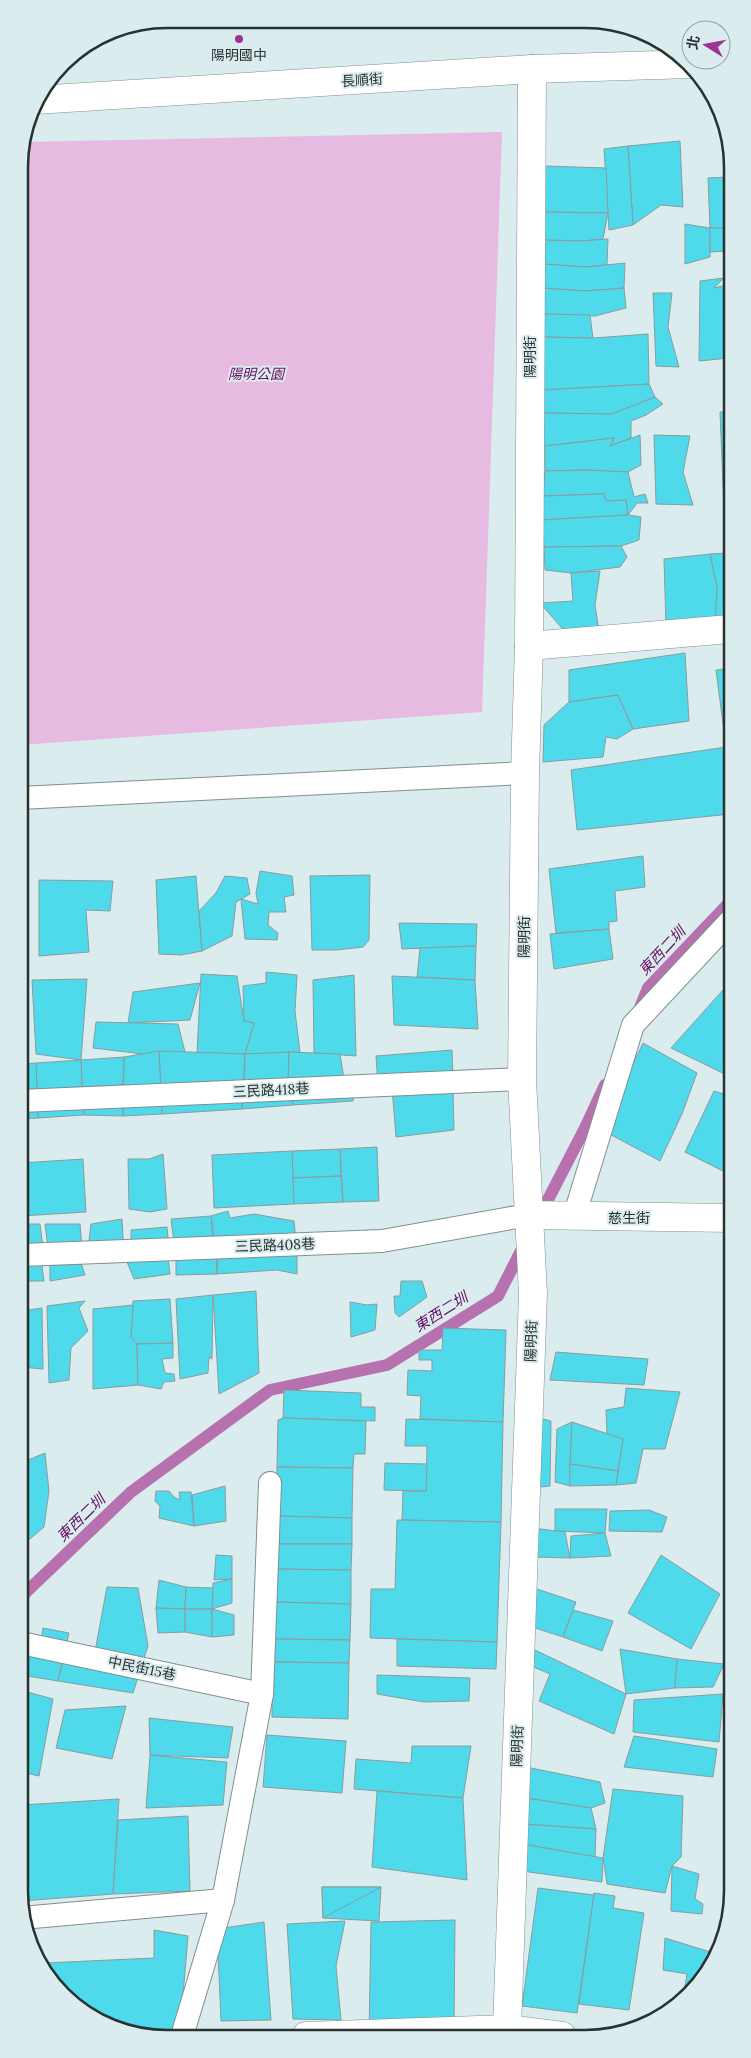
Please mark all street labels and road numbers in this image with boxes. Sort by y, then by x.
street label: 長順街 [340,70,384,90]
street label: 陽明街 [521,336,539,378]
street label: 陽明街 [515,916,533,958]
street label: 三民路418巷 [232,1079,310,1101]
street label: 慈生街 [608,1209,650,1227]
street label: 三民路408巷 [235,1235,315,1255]
street label: 陽明街 [521,1320,541,1362]
street label: 中民街15巷 [107,1652,177,1684]
street label: 陽明街 [507,1725,527,1767]

